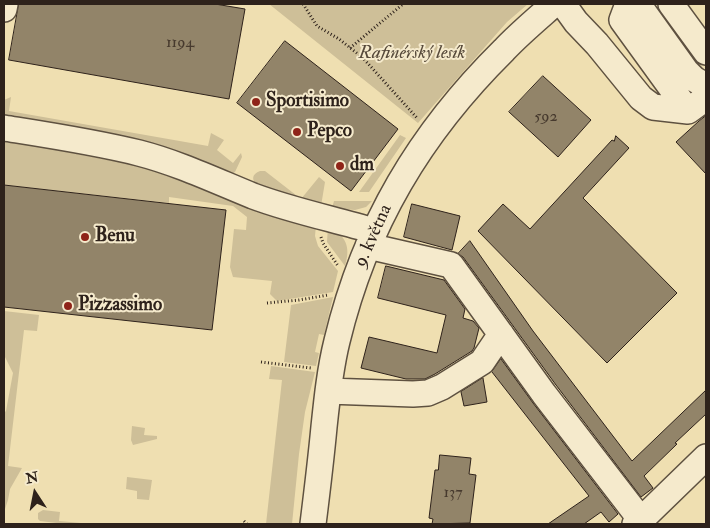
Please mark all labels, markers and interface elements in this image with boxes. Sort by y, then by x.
house number: 1194 [166,34,194,54]
park label: Rafinérský lesík [359,43,465,65]
place label: Sportisimo [266,91,349,113]
marker: Sportisimo [250,96,262,108]
house number: 592 [534,108,558,128]
place label: Pepco [307,121,352,143]
marker: Pepco [291,126,303,138]
place label: dm [350,155,374,177]
marker: dm [334,160,346,172]
street label: 9. května [350,201,398,271]
place label: Benu [95,226,135,248]
marker: Benu [79,231,91,243]
place label: Pizzassimo [78,295,162,317]
marker: Pizzassimo [62,300,74,312]
north arrow [10,468,60,518]
text: N [24,468,40,487]
house number: 137 [443,484,463,504]

